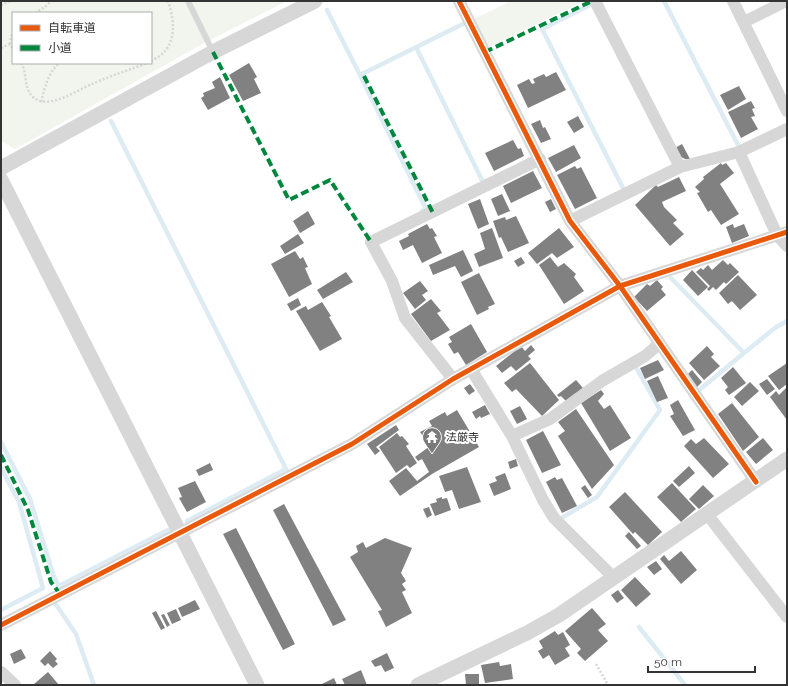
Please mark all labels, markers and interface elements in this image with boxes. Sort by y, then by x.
legend [12,12,152,64]
text: 自転車道 [48,21,96,35]
text: 小道 [48,41,72,55]
temple icon: 法厳寺 [421,426,443,454]
place label: 法厳寺 [446,431,479,444]
scale bar [648,648,755,674]
text: 50 m [654,655,682,669]

